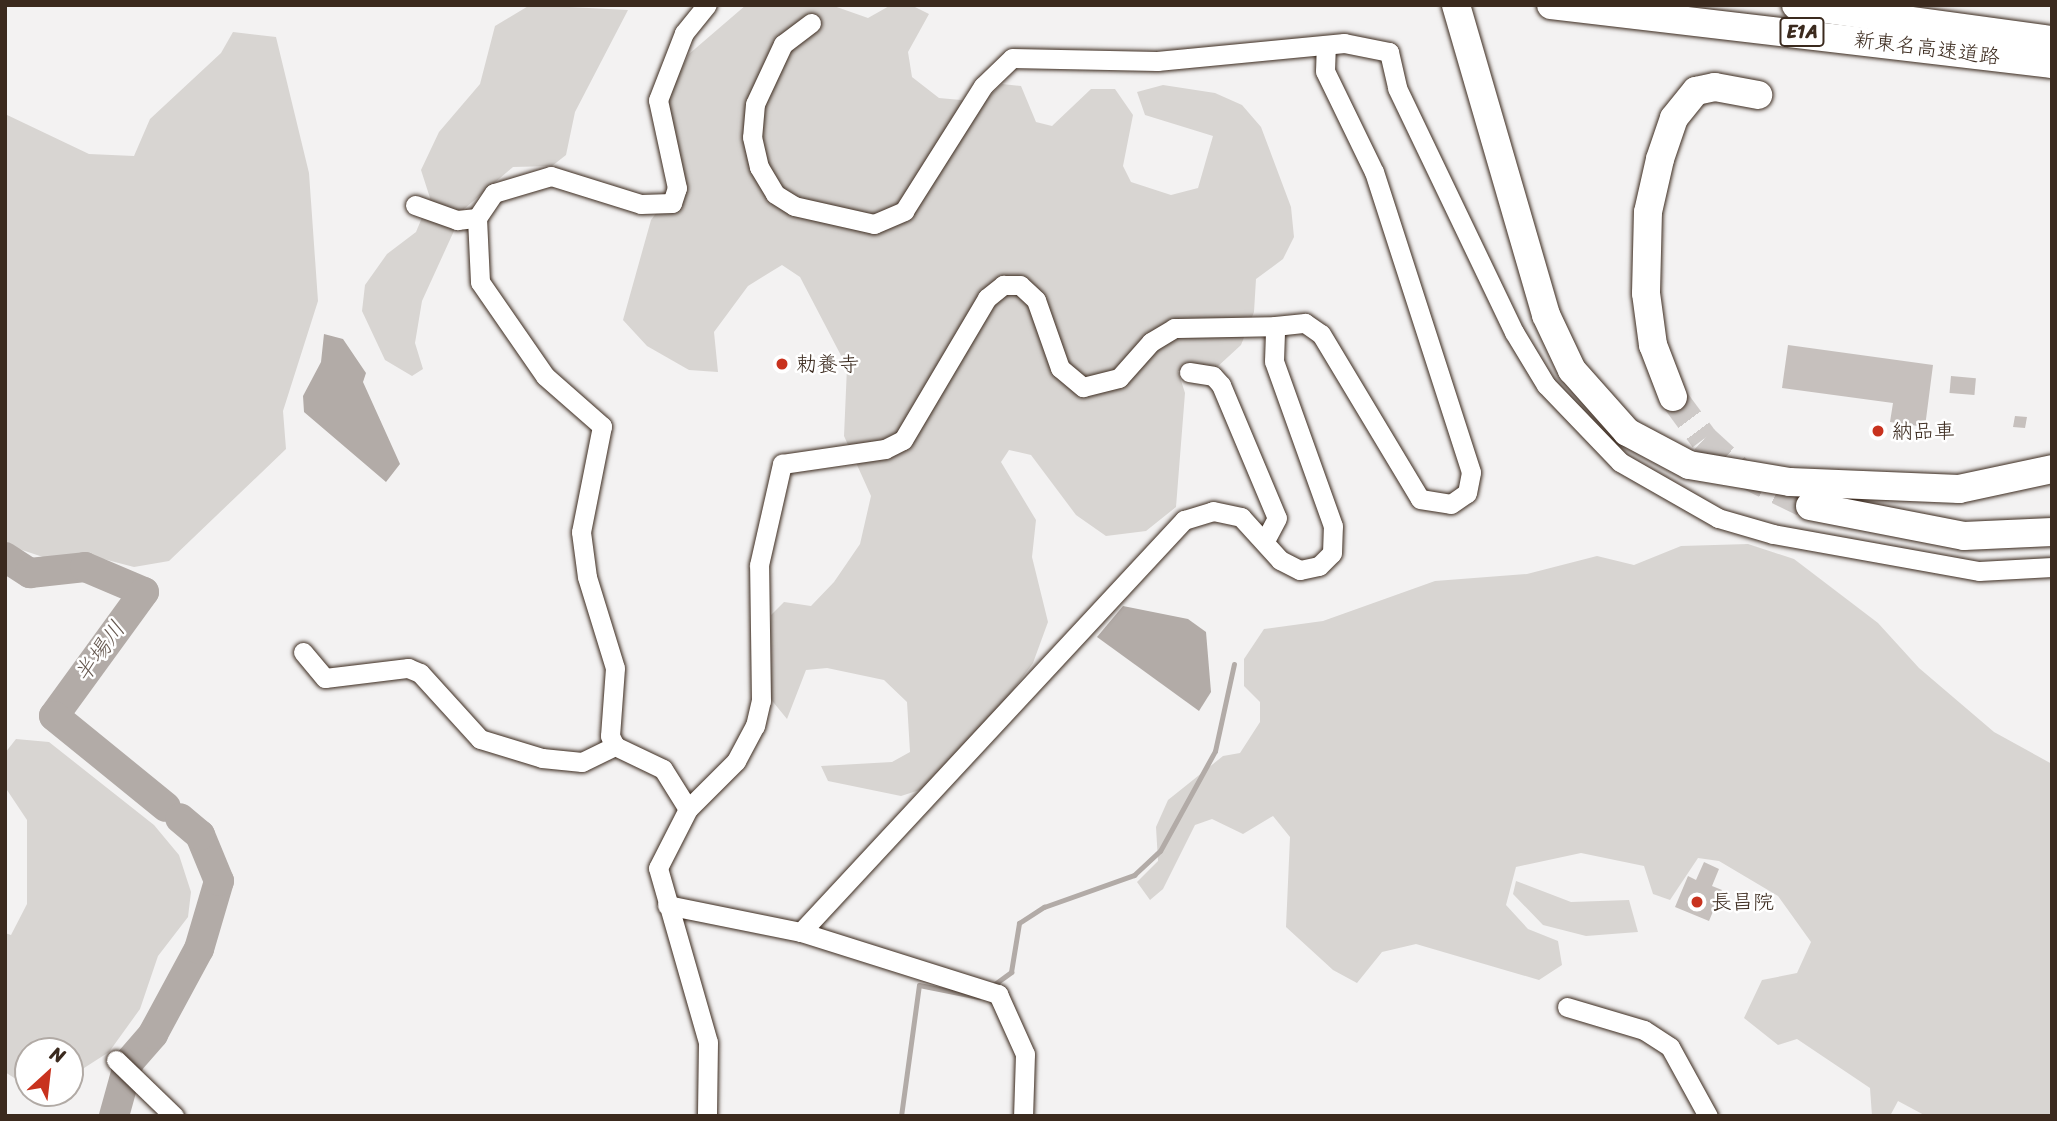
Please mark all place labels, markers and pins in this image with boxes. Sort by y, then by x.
place label: 勅養寺 [796,351,859,377]
marker: 勅養寺 [774,356,790,372]
place label: 納品車 [1892,418,1955,444]
marker: 納品車 [1870,423,1886,439]
place label: 長昌院 [1711,889,1774,915]
marker: 長昌院 [1689,894,1705,910]

